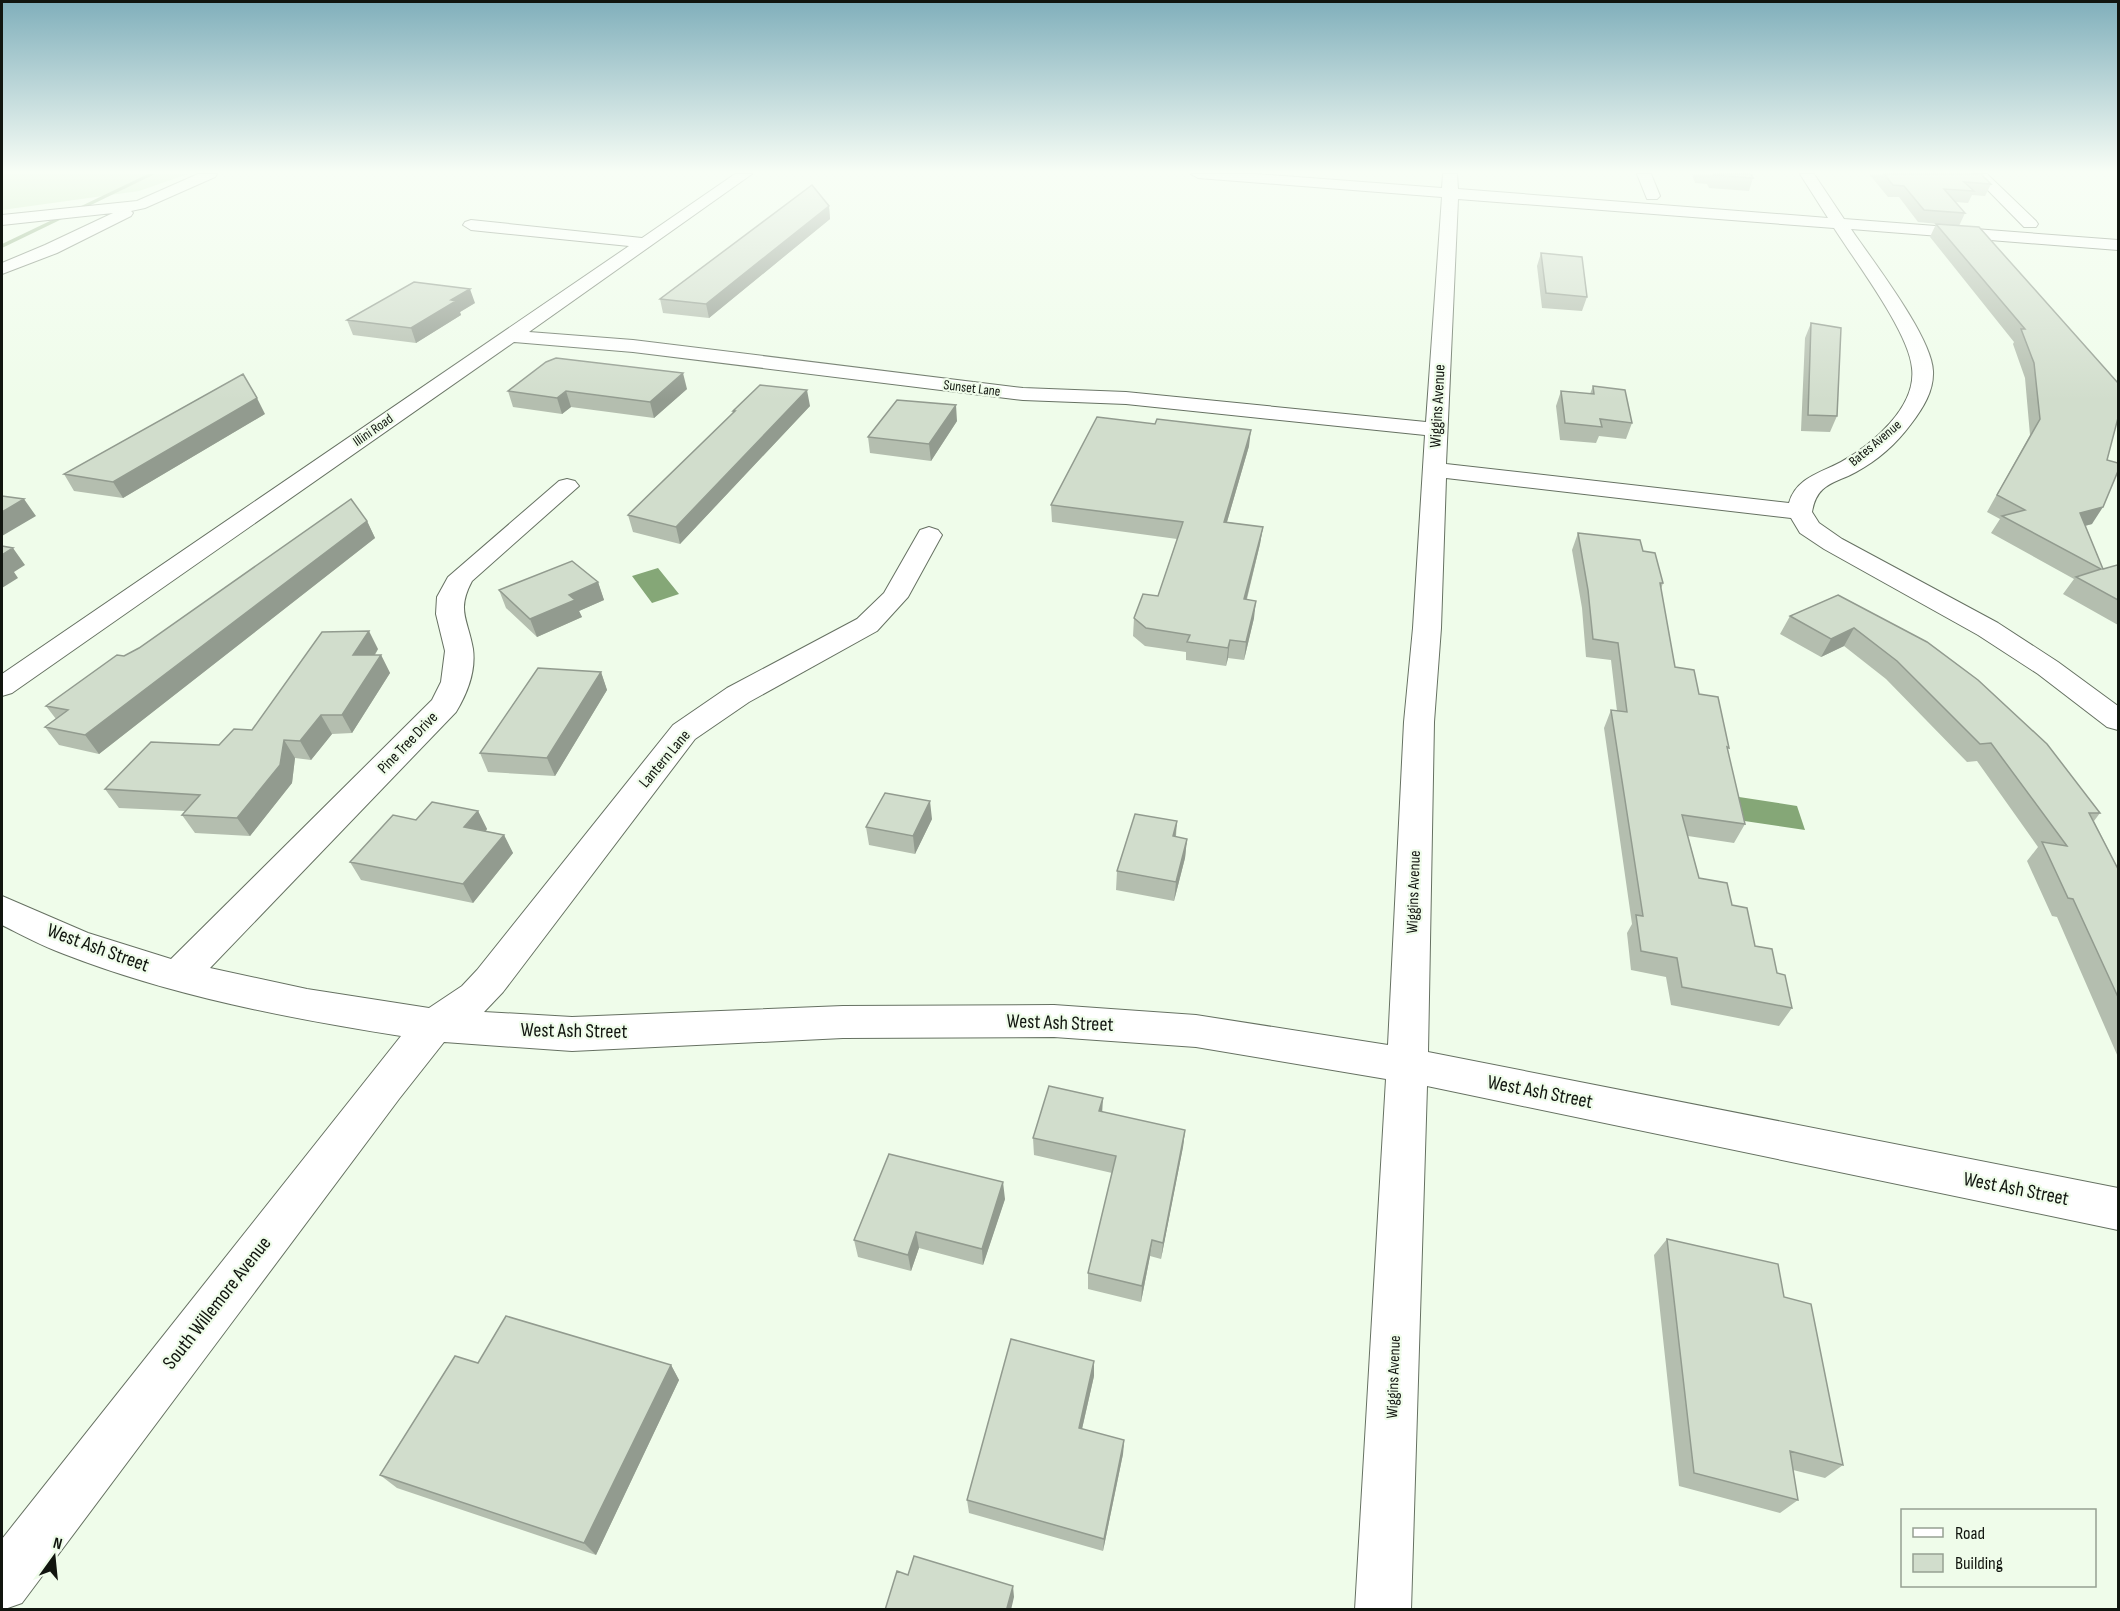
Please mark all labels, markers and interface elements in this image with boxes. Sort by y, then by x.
street label: Wiggins Avenue [1426,364,1450,448]
street label: Sunset Lane [943,376,1001,400]
street label: Illini Road [350,410,396,450]
street label: Bates Avenue [1845,416,1905,470]
street label: Pine Tree Drive [374,708,442,778]
street label: Lantern Lane [635,726,695,792]
street label: Wiggins Avenue [1403,850,1425,934]
street label: West Ash Street [44,918,152,978]
street label: West Ash Street [1006,1009,1114,1037]
street label: West Ash Street [520,1018,628,1044]
street label: West Ash Street [1485,1070,1595,1114]
street label: West Ash Street [1961,1167,2071,1211]
street label: South Willemore Avenue [158,1232,276,1374]
street label: Wiggins Avenue [1383,1335,1405,1419]
legend [1901,1509,2096,1587]
text: Road [1955,1523,1985,1544]
north arrow [24,1527,84,1587]
text: N [51,1534,64,1554]
text: Building [1955,1553,2003,1574]

